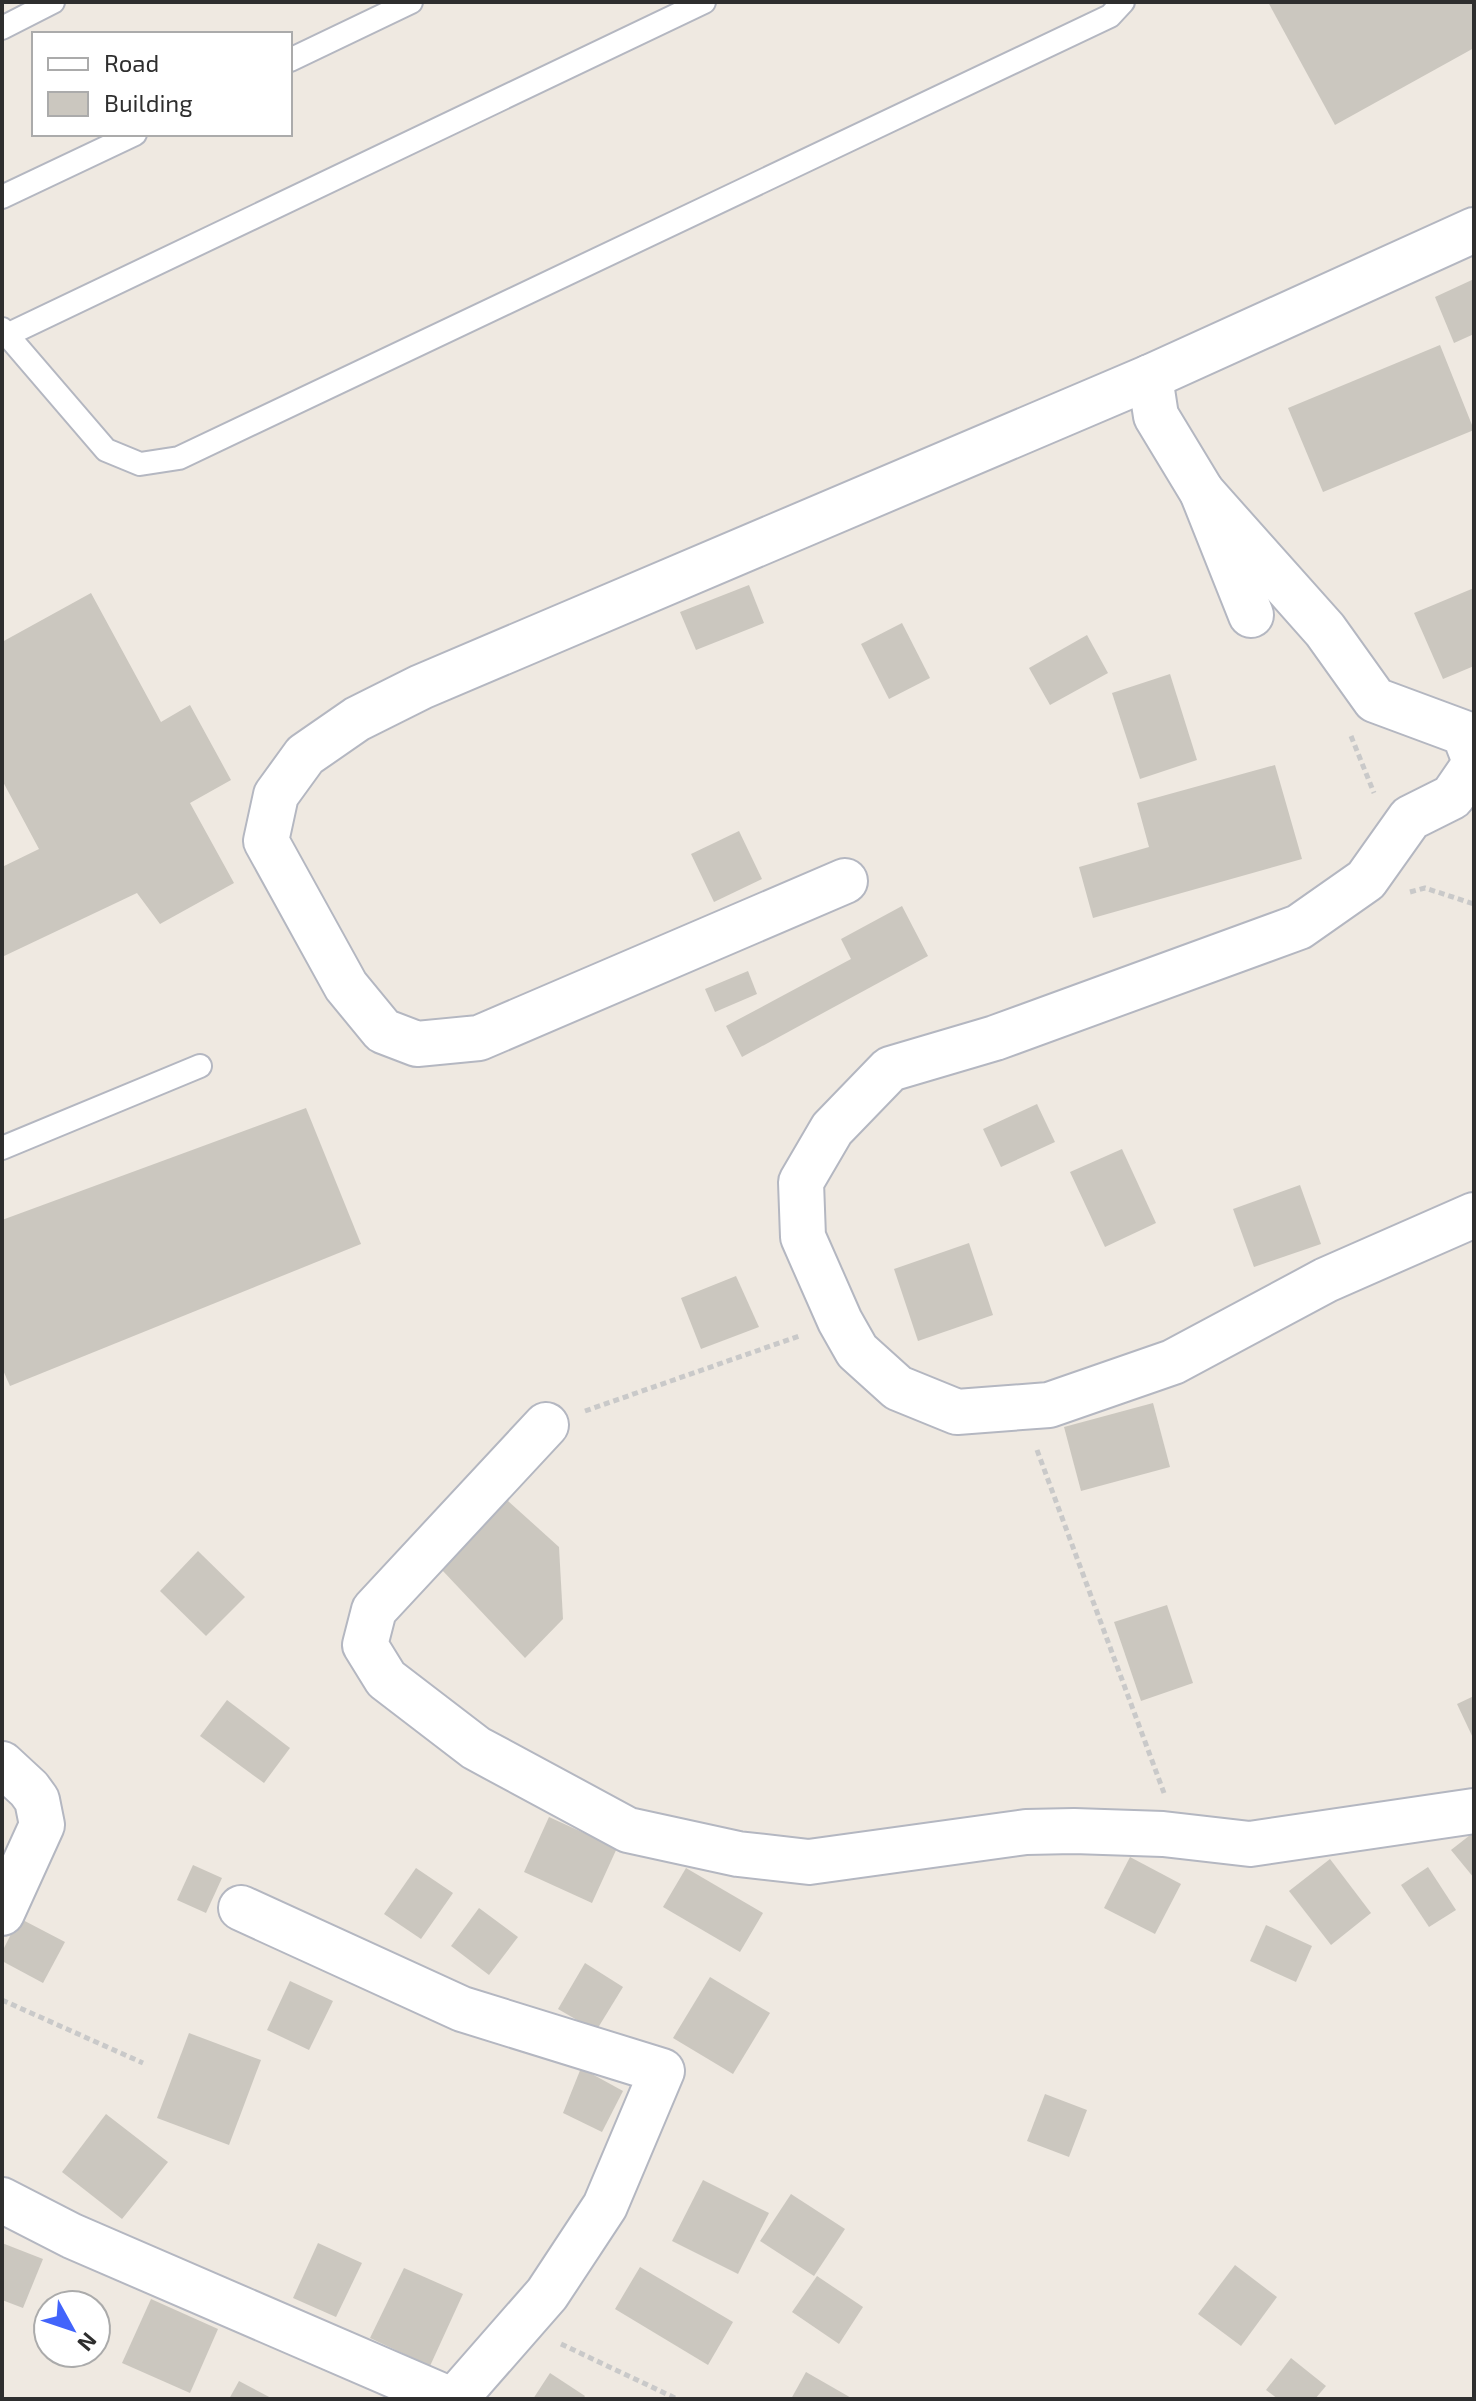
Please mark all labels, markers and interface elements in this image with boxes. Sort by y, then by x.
legend [32,32,292,136]
text: Road [104,48,159,77]
text: Building [104,88,193,117]
north arrow [32,2289,112,2369]
text: N [73,2328,103,2357]

